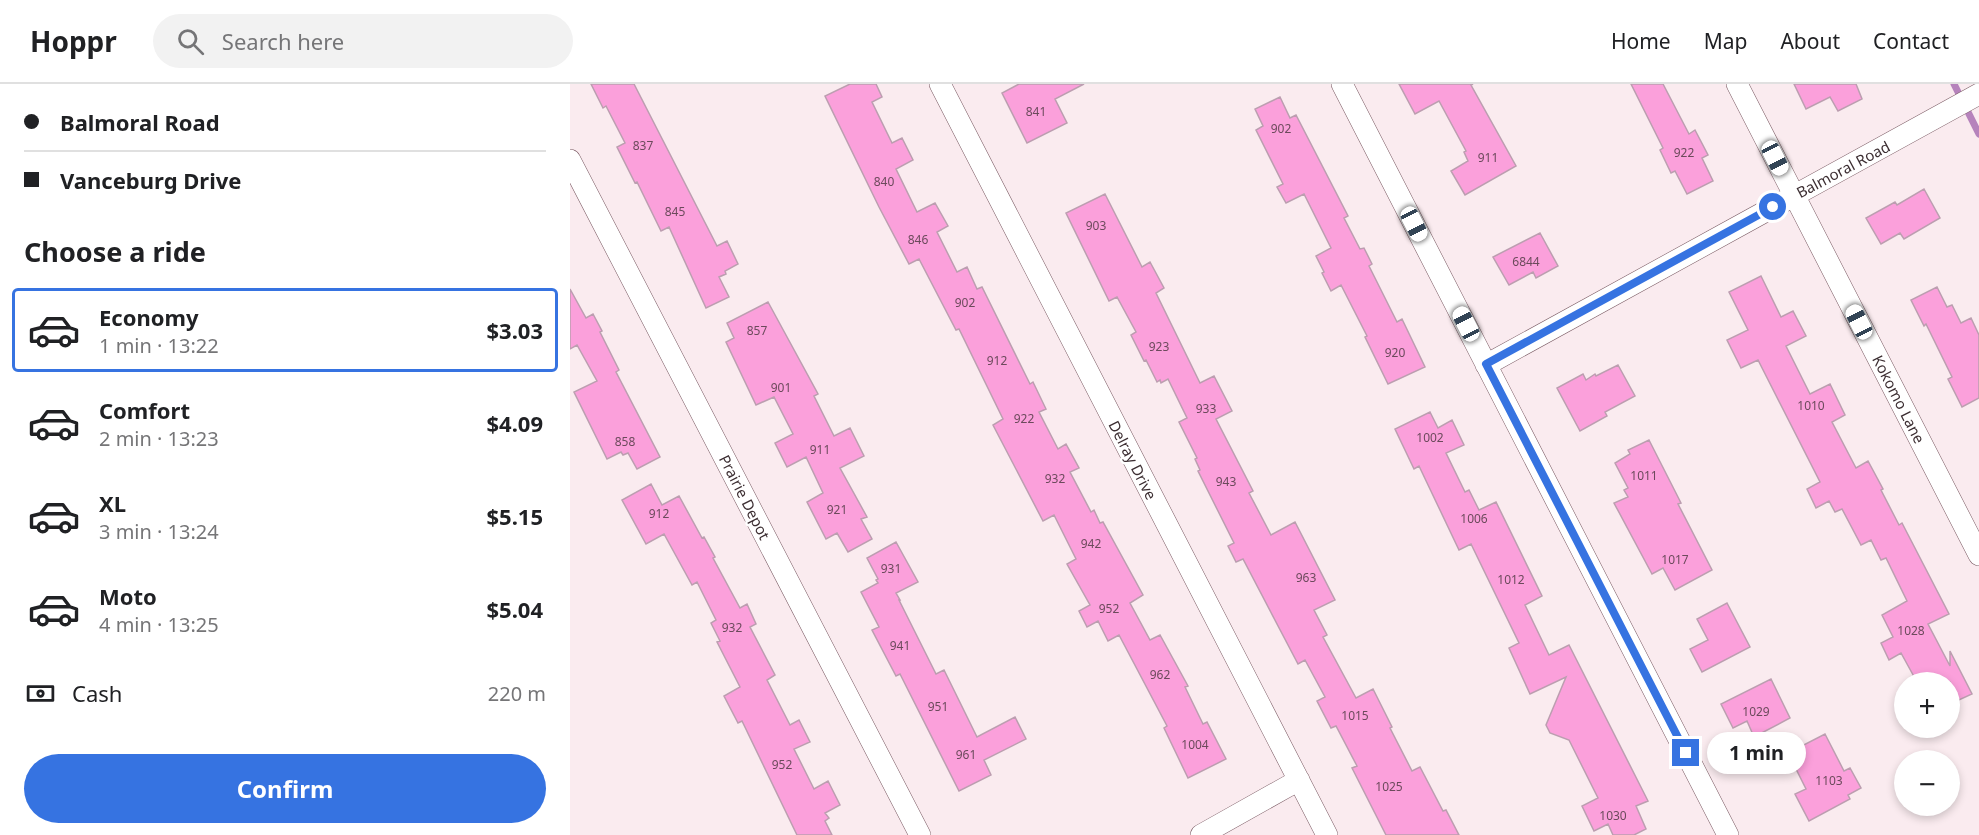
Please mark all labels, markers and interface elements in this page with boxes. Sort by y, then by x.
search box [153,14,573,68]
text: Hoppr [30,22,117,60]
icon: search [174,25,207,58]
text: Search here [222,26,344,56]
text: Home [1611,27,1671,55]
text: Map [1704,27,1747,55]
text: About [1780,27,1840,55]
text: Contact [1873,27,1949,55]
house number: 841 [1026,103,1046,120]
text: Balmoral Road [60,107,220,137]
house number: 902 [1271,120,1291,137]
street label: Balmoral Road [1793,136,1893,202]
house number: 837 [633,137,653,154]
car [1759,138,1791,178]
house number: 922 [1674,144,1694,161]
house number: 911 [1478,149,1498,166]
text: Vanceburg Drive [60,165,241,195]
house number: 840 [874,173,894,190]
route start [1759,193,1786,220]
house number: 845 [665,203,685,220]
car [1398,204,1430,244]
house number: 903 [1086,217,1106,234]
house number: 846 [908,231,928,248]
text: Choose a ride [24,233,206,270]
house number: 6844 [1512,253,1540,270]
house number: 902 [955,294,975,311]
text: Economy [99,302,198,332]
car [1843,302,1875,342]
icon: car [27,303,81,357]
car [1450,304,1482,344]
text: $3.03 [486,315,543,345]
house number: 857 [747,322,767,339]
text: 1 min · 13:22 [99,332,219,359]
house number: 923 [1149,338,1169,355]
house number: 920 [1385,344,1405,361]
street label: Kokomo Lane [1868,351,1930,447]
house number: 912 [987,352,1007,369]
house number: 901 [771,379,791,396]
text: Comfort [99,395,190,425]
icon: car [27,396,81,450]
house number: 1010 [1797,397,1825,414]
house number: 933 [1196,400,1216,417]
text: $4.09 [486,408,543,438]
house number: 922 [1014,410,1034,427]
street label: Delray Drive [1105,417,1161,503]
text: 2 min · 13:23 [99,425,219,452]
house number: 1002 [1416,429,1444,446]
house number: 858 [615,433,635,450]
house number: 911 [810,441,830,458]
street label: Prairie Depot [715,451,775,543]
house number: 1011 [1630,467,1658,484]
house number: 932 [1045,470,1065,487]
house number: 943 [1216,473,1236,490]
text: XL [99,488,126,518]
icon: car [27,489,81,543]
text: $5.15 [486,501,543,531]
house number: 921 [827,501,847,518]
house number: 912 [649,505,669,522]
house number: 1006 [1460,510,1488,527]
text: 3 min · 13:24 [99,518,219,545]
house number: 942 [1081,535,1101,552]
house number: 1017 [1661,551,1689,568]
house number: 931 [881,560,901,577]
house number: 963 [1296,569,1316,586]
house number: 1012 [1497,571,1525,588]
text: Moto [99,581,157,611]
icon: car [27,582,81,636]
text: $5.04 [486,594,543,624]
house number: 952 [1099,600,1119,617]
text: 4 min · 13:25 [99,611,219,638]
house number: 932 [722,619,742,636]
house number: 1028 [1897,622,1925,639]
house number: 941 [890,637,910,654]
house number: 962 [1150,666,1170,683]
map controls [1894,672,1960,816]
button: + [1894,672,1960,738]
icon: cash [24,677,57,710]
text: Cash [72,678,122,708]
text: 220 m [488,680,546,707]
house number: 951 [928,698,948,715]
house number: 1029 [1742,703,1770,720]
house number: 1015 [1341,707,1369,724]
callout: 1 min [1707,732,1806,774]
house number: 1004 [1181,736,1209,753]
route end [1672,739,1699,766]
text: 1 min [1729,739,1784,766]
house number: 961 [956,746,976,763]
button: − [1894,750,1960,816]
button: Confirm [24,754,546,823]
house number: 952 [772,756,792,773]
house number: 1103 [1815,772,1843,789]
house number: 1025 [1375,778,1403,795]
house number: 1030 [1599,807,1627,824]

